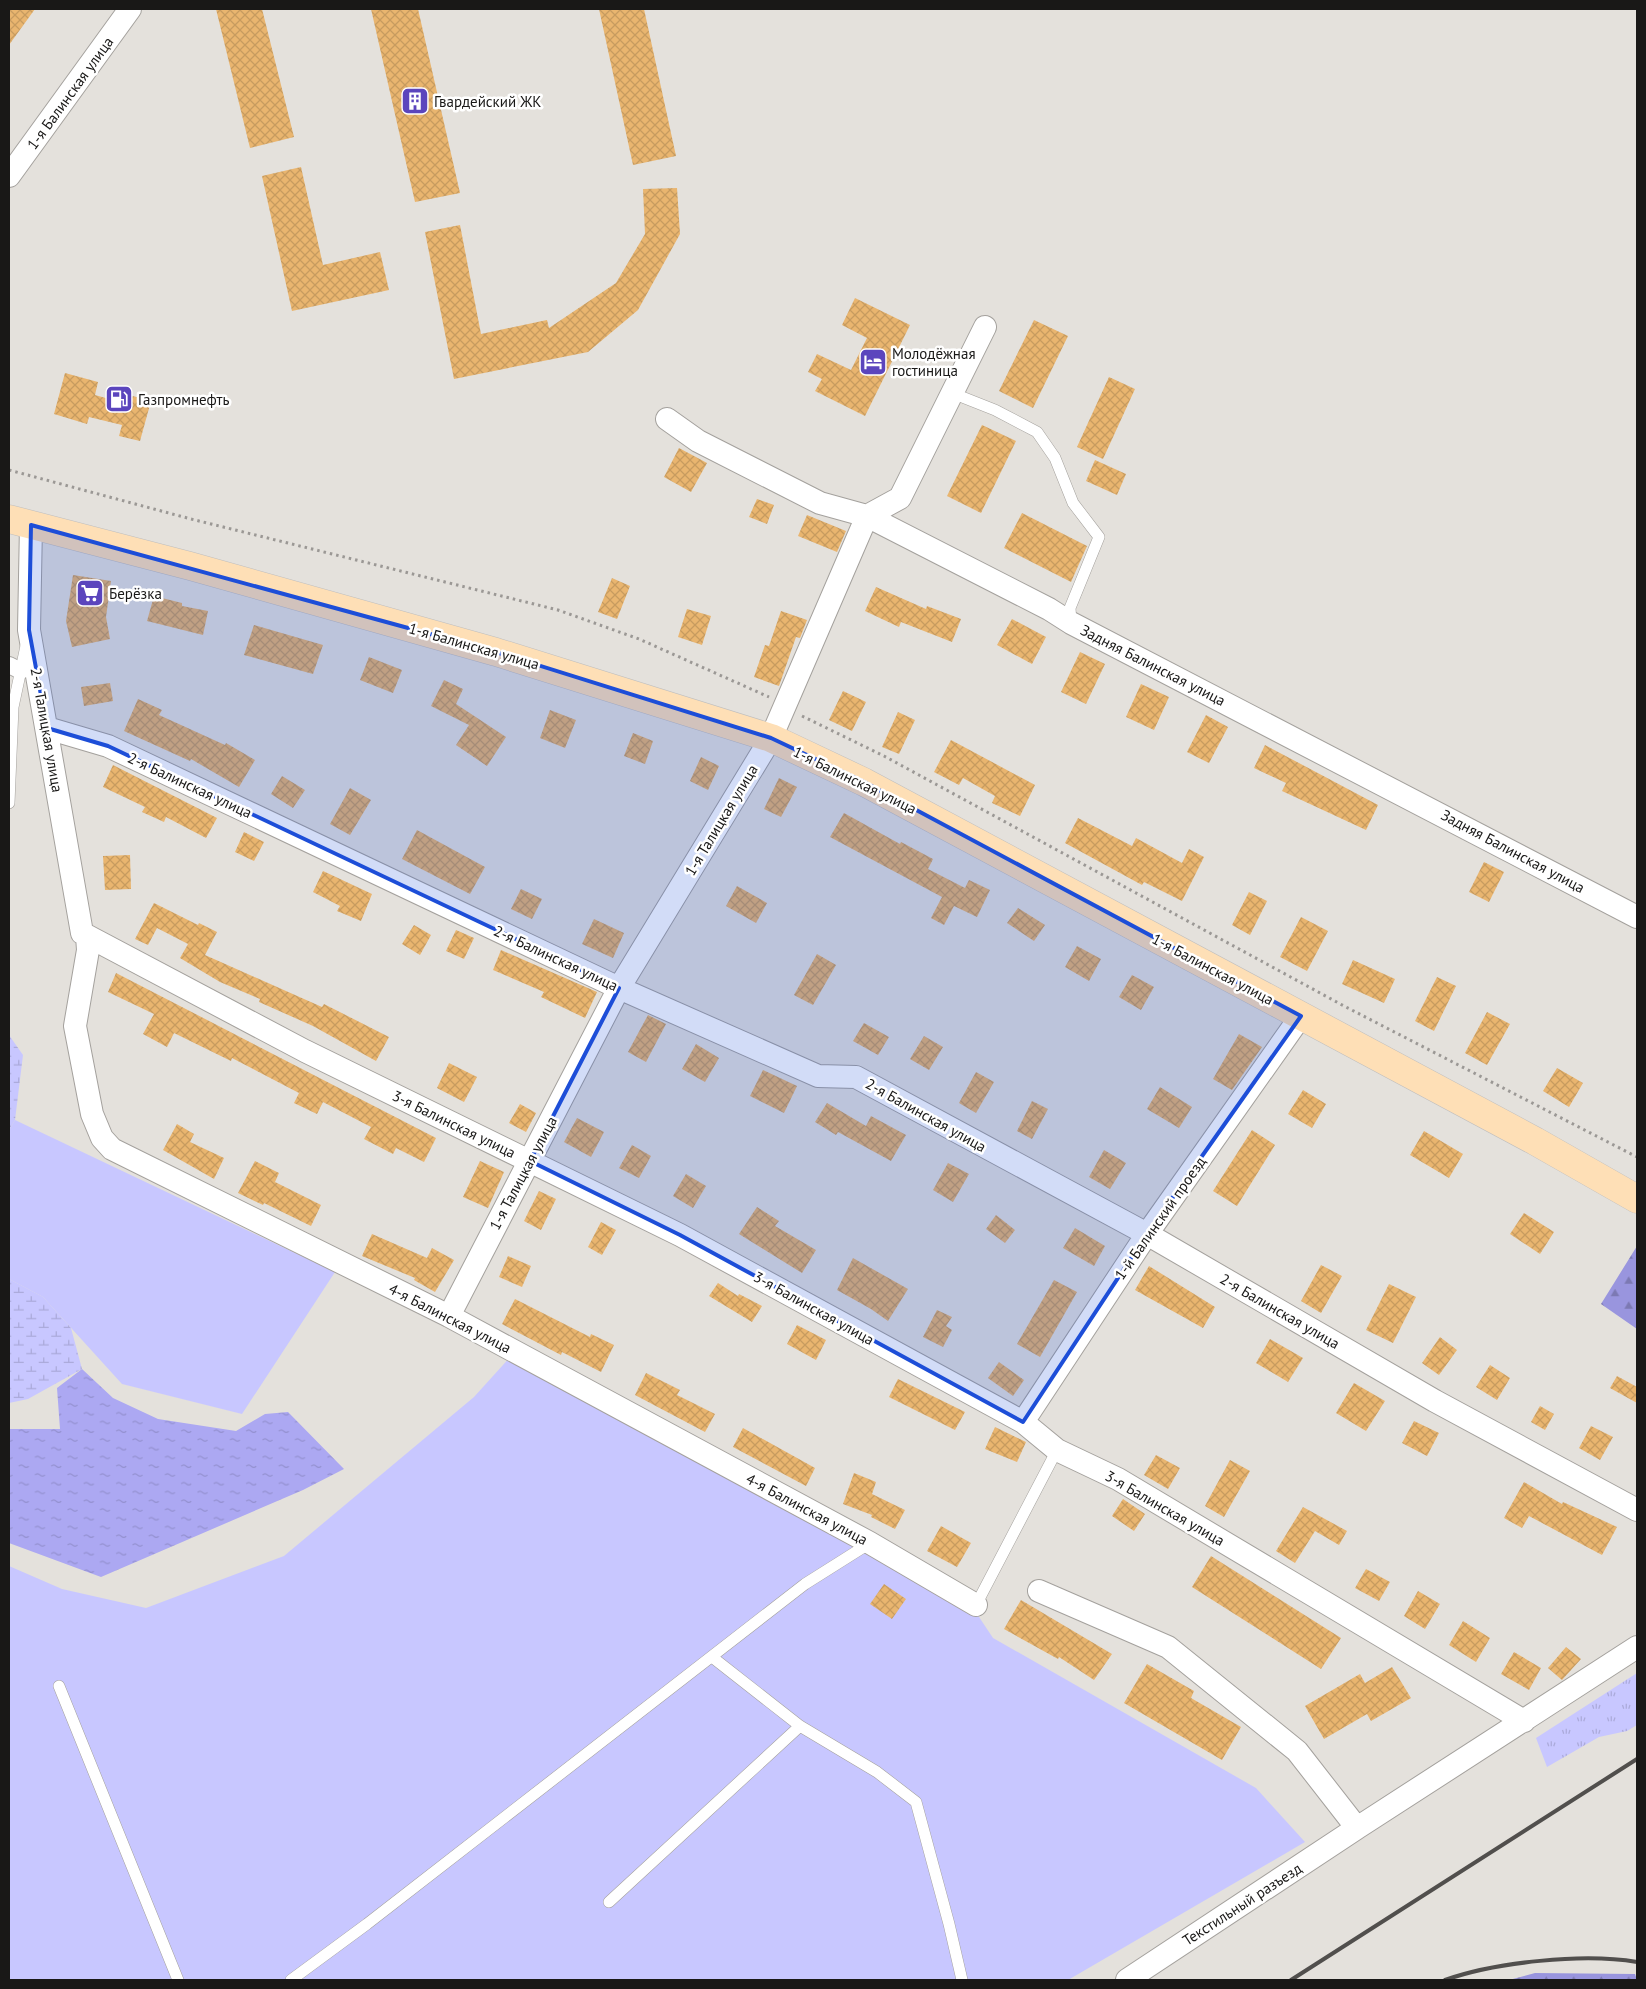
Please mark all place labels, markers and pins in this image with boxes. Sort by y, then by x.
building icon: Гвардейский ЖК [400,86,430,116]
place label: Гвардейский ЖК [434,92,541,111]
place label: Молодёжная гостиница [892,344,976,380]
hotel icon: Молодёжная гостиница [858,347,888,377]
fuel station icon: Газпромнефть [104,384,134,414]
place label: Газпромнефть [138,390,229,409]
supermarket icon: Берёзка [75,578,105,608]
place label: Берёзка [109,584,162,603]

